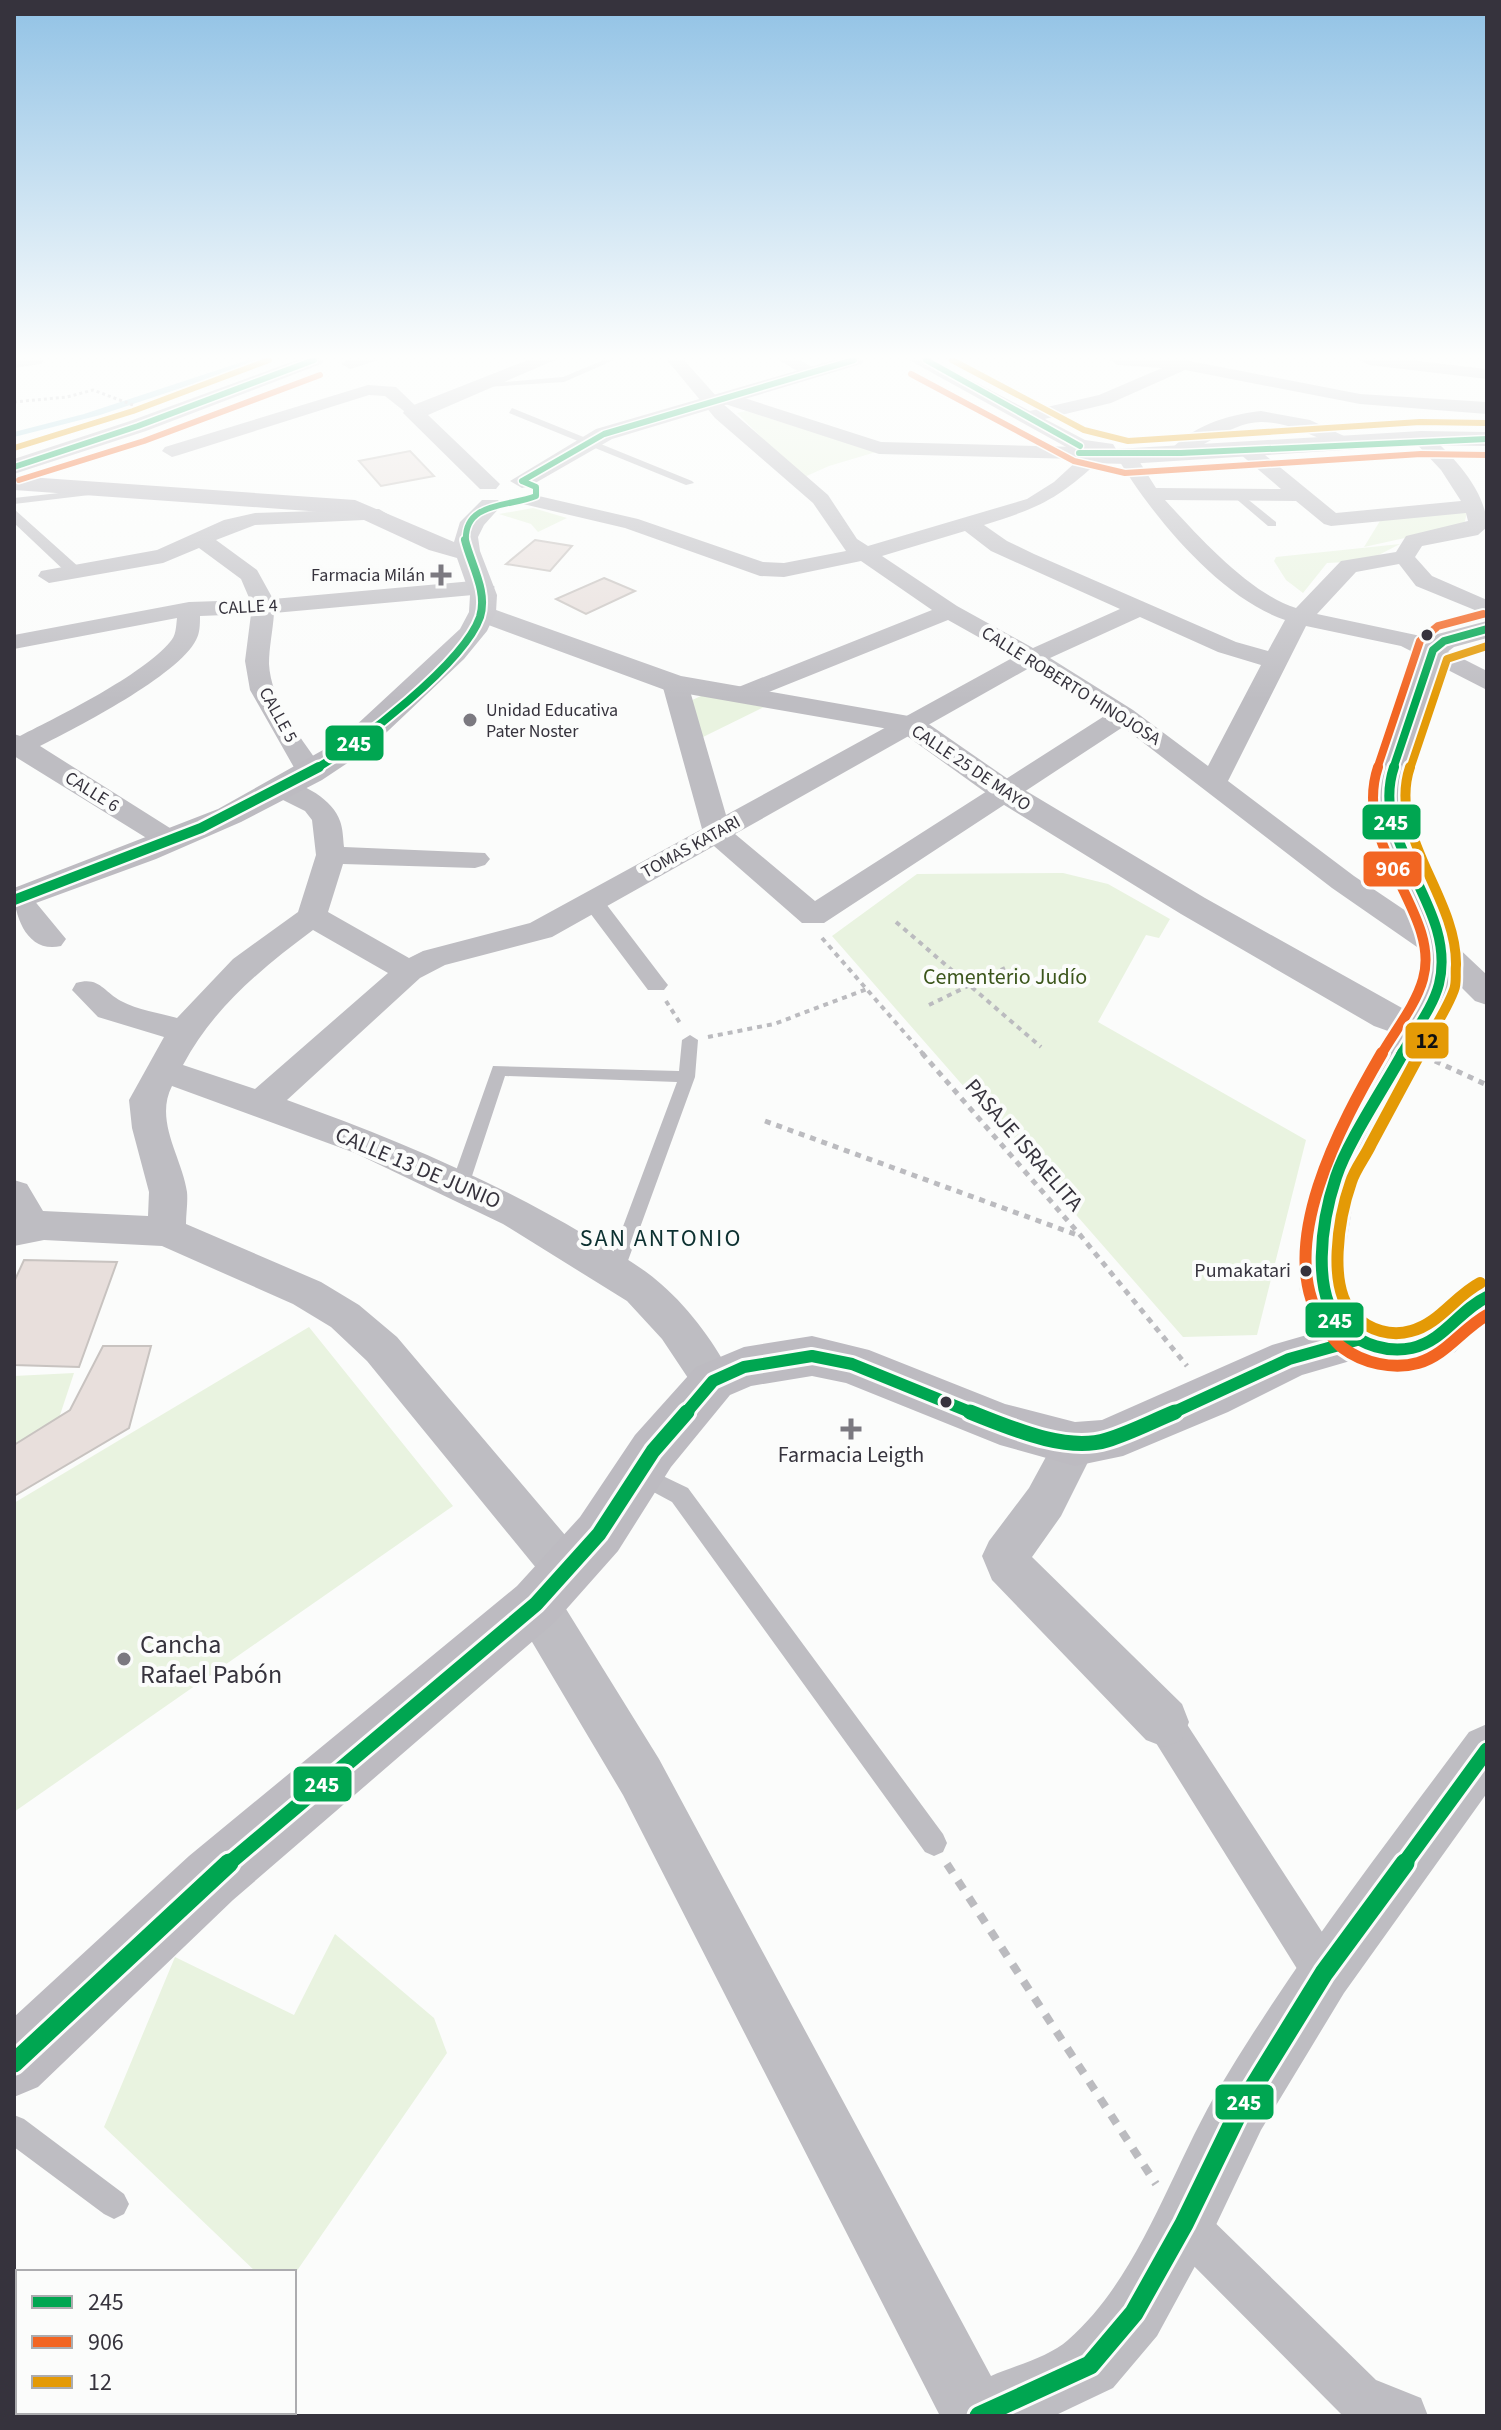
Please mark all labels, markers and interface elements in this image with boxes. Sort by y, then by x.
place label: Farmacia Milán [311,563,425,588]
marker: Farmacia Milán [432,566,450,584]
street label: CALLE 4 [218,593,278,621]
street label: CALLE ROBERTO HINOJOSA [977,621,1166,752]
unlabelled marker [1419,627,1435,643]
street label: CALLE 5 [253,683,303,747]
place label: Unidad Educativa Pater Noster [486,698,618,744]
marker: Unidad Educativa Pater Noster [461,711,479,729]
street label: CALLE 25 DE MAYO [906,719,1036,817]
line badge: 245 [324,724,385,762]
text: 245 [337,728,371,760]
street label: CALLE 6 [60,766,124,818]
line badge: 245 [1361,803,1422,841]
text: 245 [1374,807,1408,839]
street label: TOMAS KATARI [637,809,745,885]
line badge: 906 [1362,850,1423,888]
text: 906 [1376,853,1410,885]
park label: Cementerio Judío [923,961,1087,993]
line badge: 12 [1404,1021,1450,1060]
text: 12 [1415,1025,1439,1057]
street label: PASAJE ISRAELITA [957,1072,1091,1218]
street label: CALLE 13 DE JUNIO [330,1119,506,1217]
district label: SAN ANTONIO [580,1221,742,1256]
place label: Pumakatari [1194,1257,1291,1285]
marker: Pumakatari [1298,1263,1314,1279]
line badge: 245 [1304,1301,1365,1339]
text: 245 [1318,1305,1352,1337]
unlabelled marker [938,1394,954,1410]
marker: Farmacia Leigth [842,1420,860,1438]
place label: Farmacia Leigth [778,1439,924,1471]
place label: Cancha Rafael Pabón [140,1626,282,1693]
marker: Cancha Rafael Pabón [115,1650,133,1668]
line badge: 245 [292,1765,353,1803]
text: 245 [305,1769,339,1801]
line badge: 245 [1214,2083,1275,2121]
text: 245 [1227,2087,1261,2119]
legend [16,2270,296,2414]
text: 245 [88,2285,124,2320]
text: 906 [88,2325,124,2360]
text: 12 [88,2365,112,2400]

